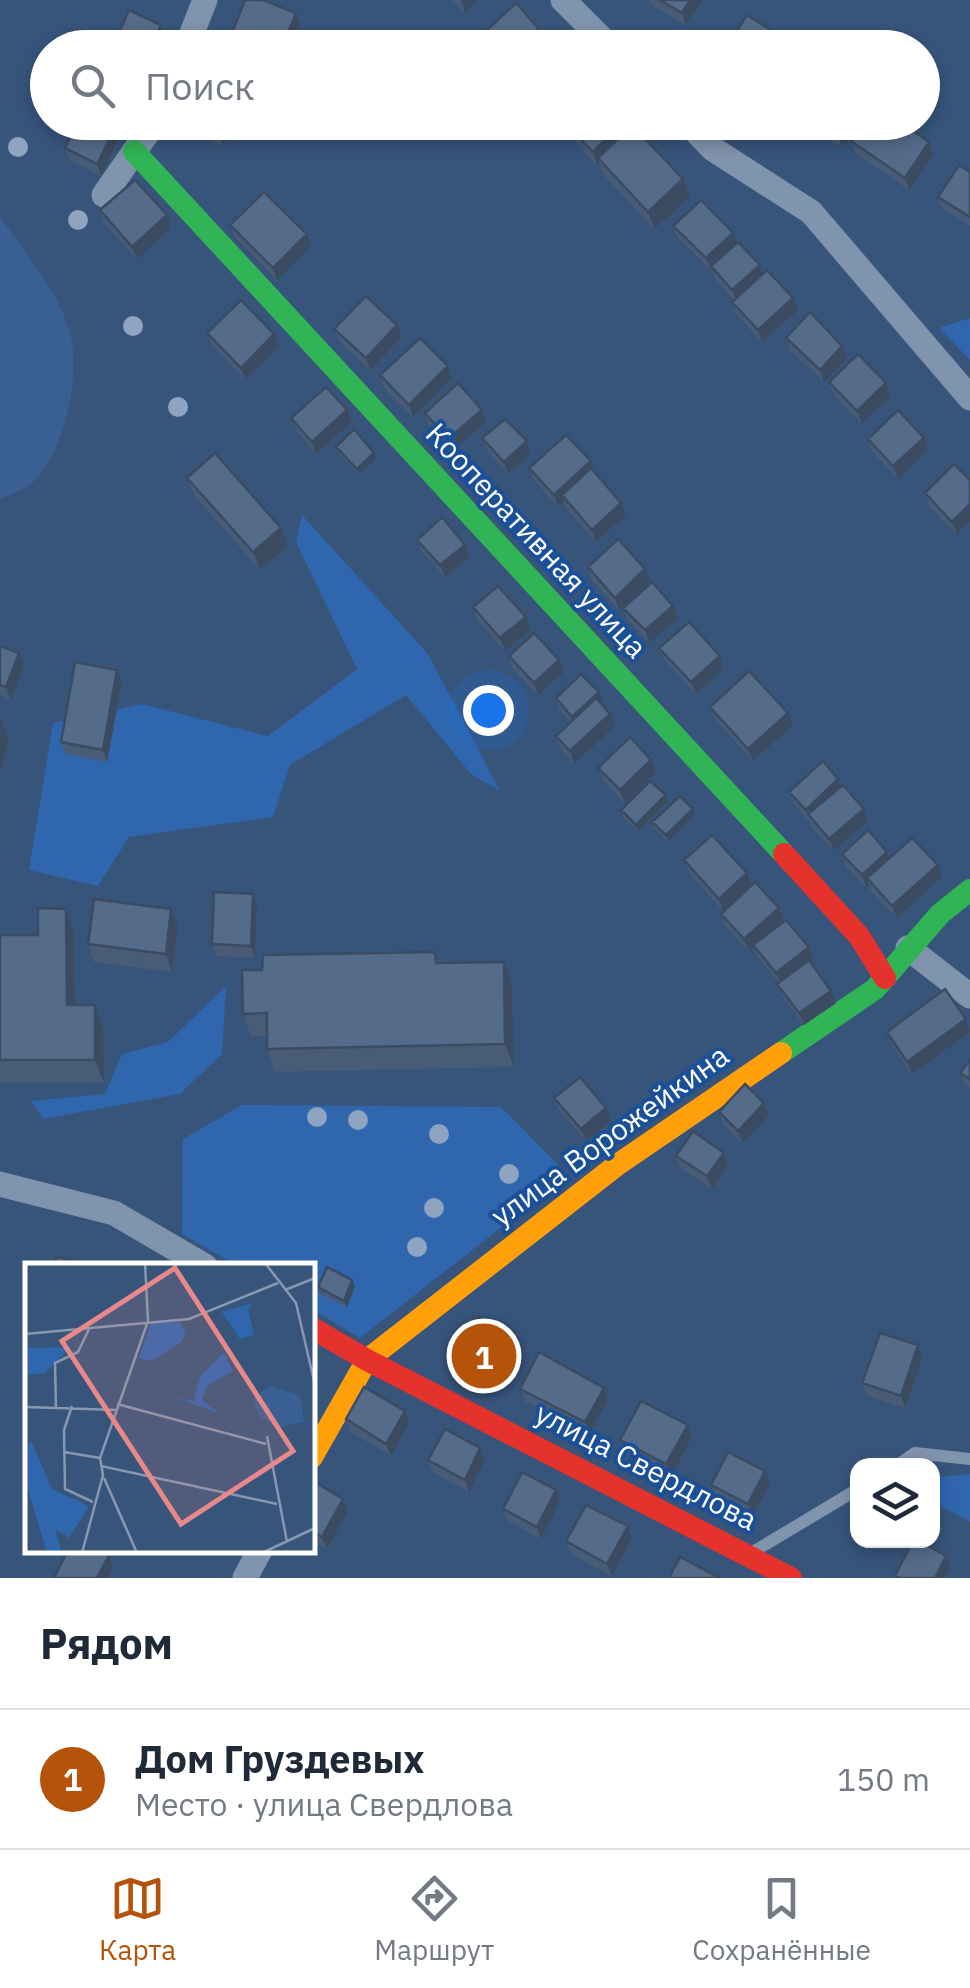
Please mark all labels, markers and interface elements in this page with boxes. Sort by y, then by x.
search box [30,30,940,140]
icon: search [65,58,120,113]
text: Поиск [145,61,255,110]
street label: Кооперативная улица [418,414,656,666]
your location [463,685,514,736]
street label: улица Ворожейкина [482,1035,736,1234]
inset map [25,1263,315,1553]
pin: 1 [452,1318,516,1394]
street label: улица Свердлова [529,1393,764,1538]
map controls [850,1458,940,1548]
button: layers [850,1458,940,1548]
text: Рядом [40,1616,173,1671]
text: Дом Груздевых [135,1734,425,1783]
text: 1 [63,1758,82,1800]
text: 150 m [837,1758,930,1800]
text: Место · улица Свердлова [135,1783,513,1825]
tab: Карта [99,1871,176,1968]
tab: Маршрут [374,1871,494,1968]
tab: Сохранённые [692,1871,871,1968]

